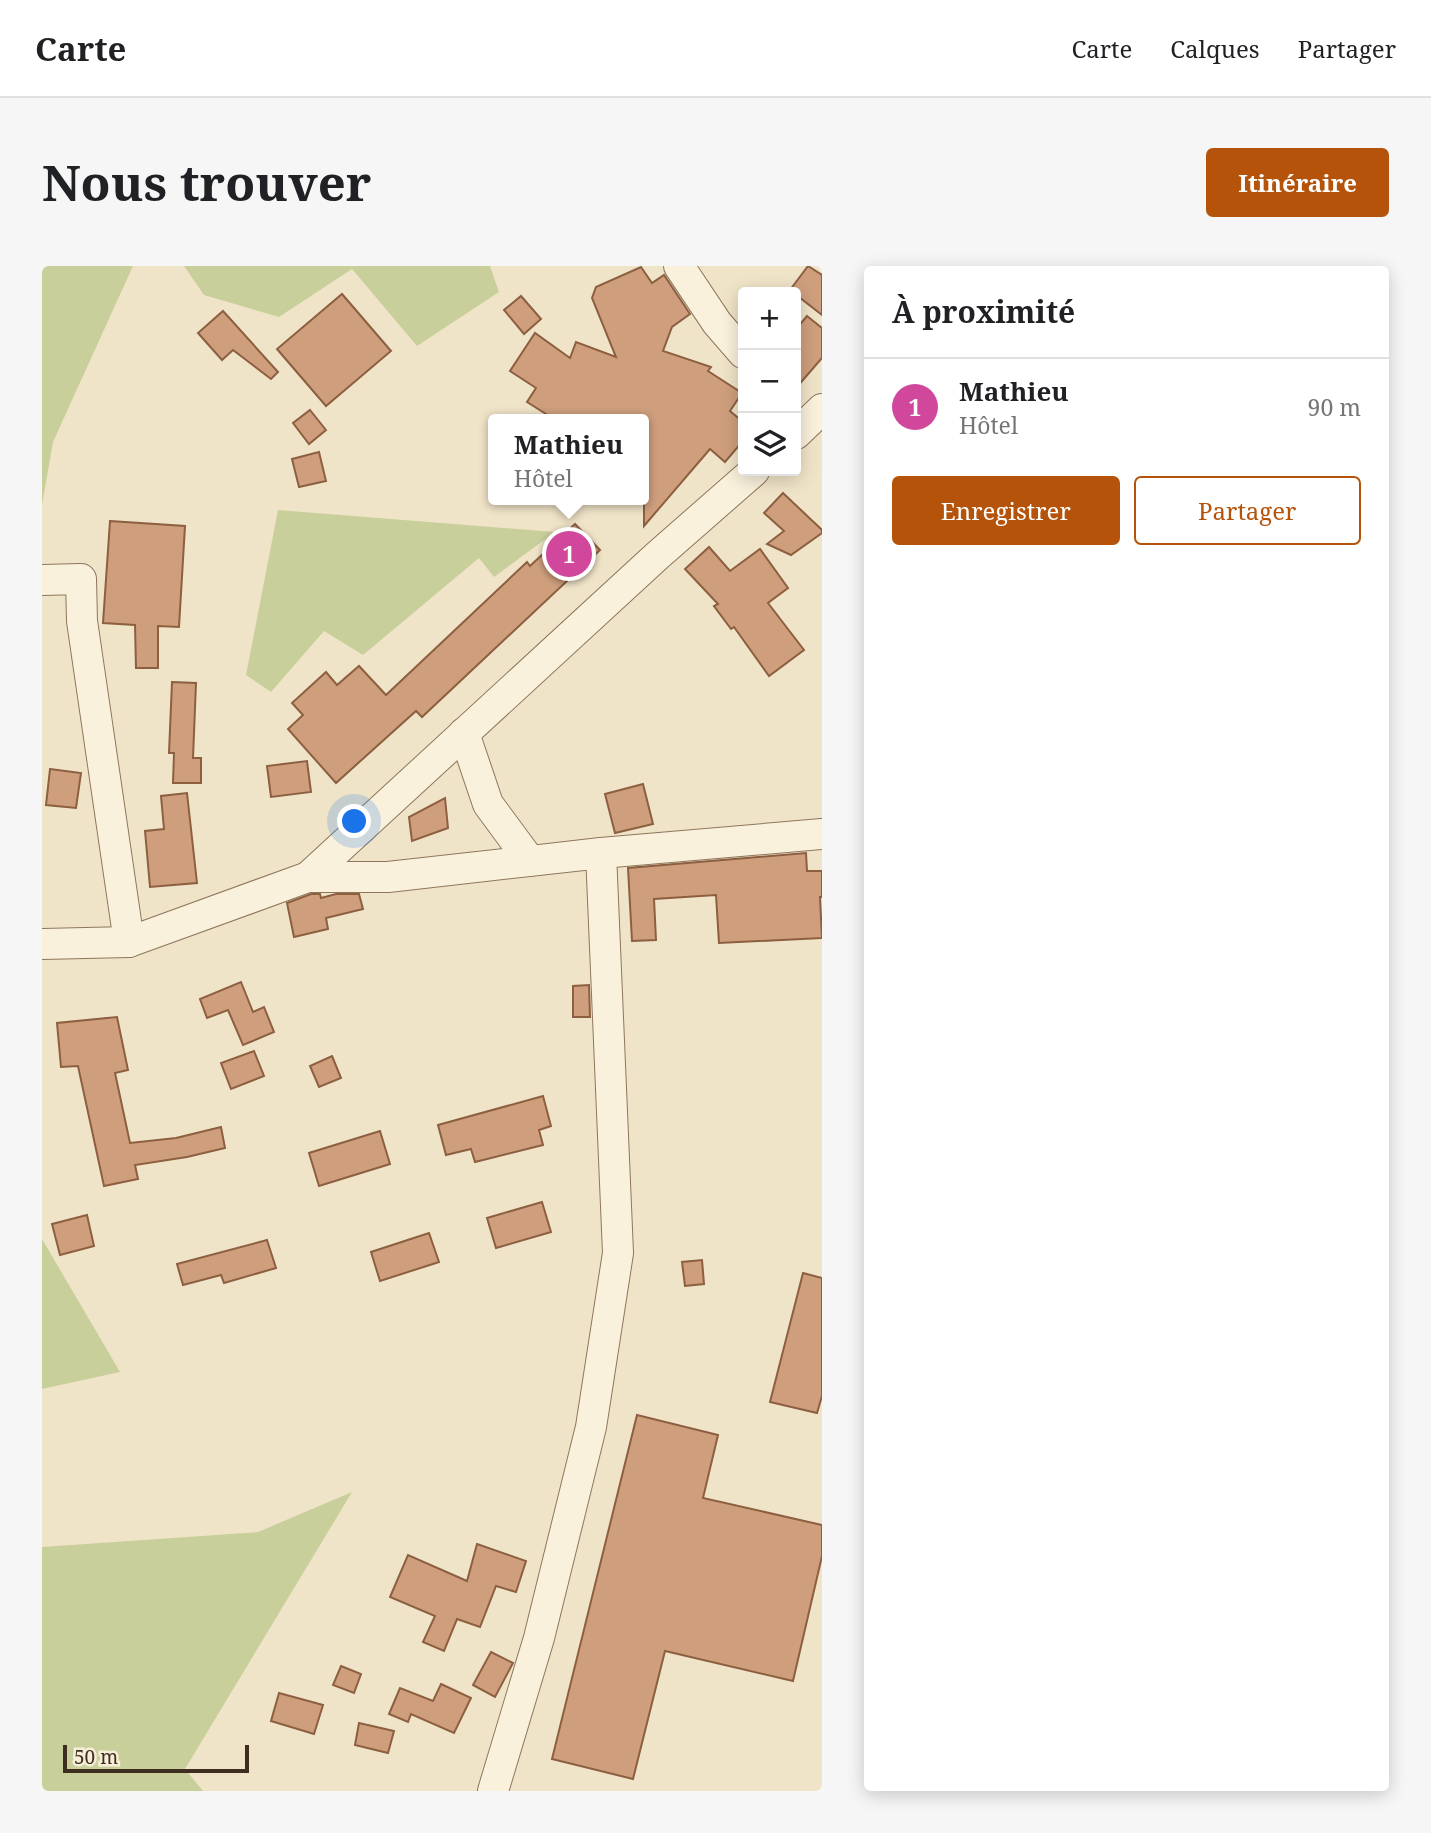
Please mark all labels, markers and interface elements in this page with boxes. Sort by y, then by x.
text: Carte [35,26,126,71]
text: Carte [1072,32,1132,65]
text: Calques [1170,32,1260,65]
text: Partager [1298,32,1396,65]
button: Itinéraire [1206,148,1389,217]
text: Nous trouver [42,149,371,215]
map controls [738,287,801,476]
button: + [738,287,801,350]
text: À proximité [892,291,1075,332]
button: − [738,350,801,413]
text: Mathieu [959,373,1069,409]
text: 1 [909,391,922,423]
text: 90 m [1308,391,1361,423]
text: Hôtel [959,409,1018,441]
button: layers [738,413,801,476]
popup [488,414,649,505]
text: Mathieu [514,426,623,462]
text: Hôtel [514,462,573,494]
button: Enregistrer [892,476,1120,545]
button: Partager [1134,476,1361,545]
pin: 1 [546,528,592,580]
your location [337,804,371,838]
scale bar [63,1742,248,1774]
text: 50 m [74,1744,118,1770]

